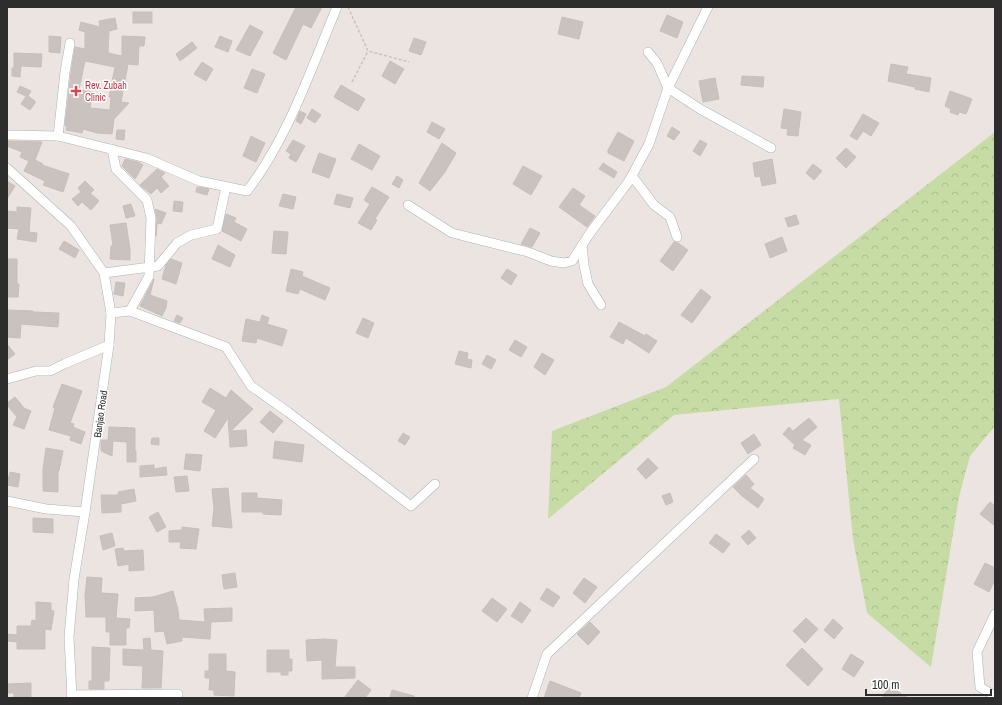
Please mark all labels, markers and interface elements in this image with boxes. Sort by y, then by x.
place label: Rev. Zubah Clinic [85,79,127,104]
marker: Rev. Zubah Clinic [70,85,82,97]
street label: Banjao Road [91,390,110,438]
scale bar [866,671,991,697]
text: 100 m [872,677,899,693]

